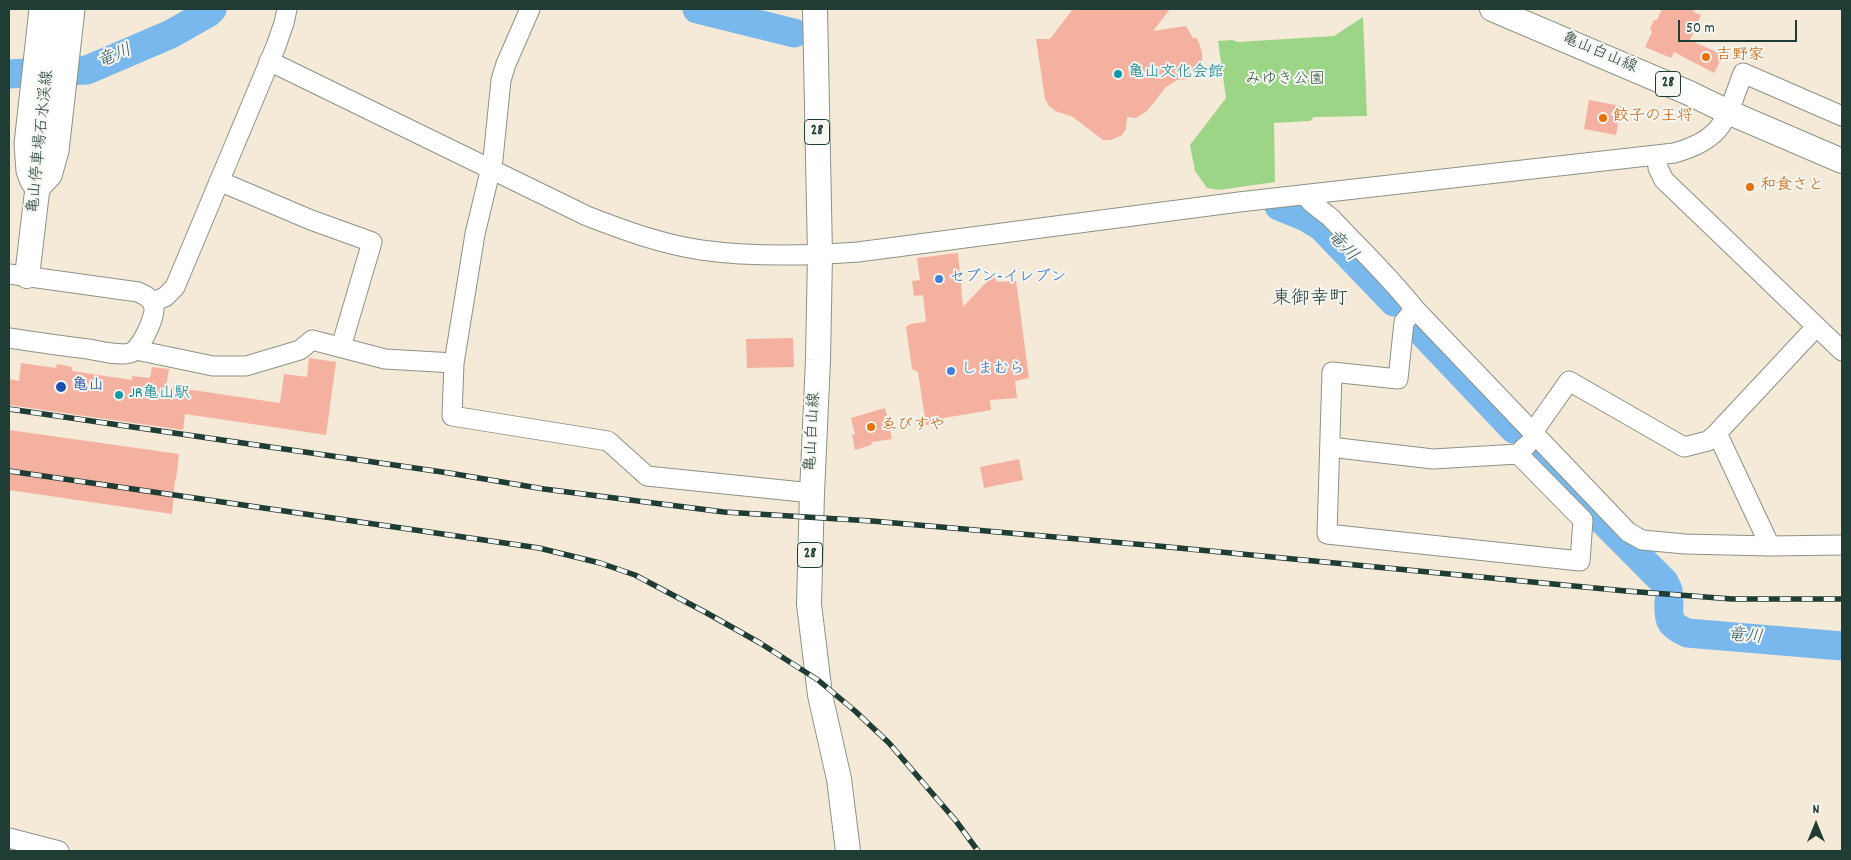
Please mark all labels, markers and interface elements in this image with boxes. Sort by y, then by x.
scale bar [1681,10,1800,42]
text: 50 m [1686,18,1715,40]
street label: 亀山白山線 [1558,30,1640,78]
water label: 竜川 [94,41,136,75]
place label: 吉野家 [1716,47,1764,67]
marker: 吉野家 [1700,51,1712,63]
place label: 亀山文化会館 [1128,64,1224,84]
marker: 亀山文化会館 [1112,68,1124,80]
street label: 亀山停車場石水渓線 [25,69,59,215]
park label: みゆき公園 [1245,71,1325,91]
road number: 28 [1656,72,1680,96]
place label: 餃子の王将 [1613,108,1693,128]
marker: 餃子の王将 [1597,112,1609,124]
road number: 28 [804,120,830,144]
place label: 和食さと [1760,177,1824,197]
marker: 和食さと [1744,181,1756,193]
water label: 竜川 [1321,227,1361,267]
place label: セブン-イレブン [949,269,1066,289]
marker: セブン-イレブン [933,273,945,285]
district label: 東御幸町 [1272,289,1348,311]
place label: しまむら [961,361,1025,381]
marker: しまむら [945,365,957,377]
place label: 亀山 [72,377,104,397]
marker: 亀山 [54,380,68,394]
place label: JR亀山駅 [129,385,191,405]
marker: JR亀山駅 [113,389,125,401]
street label: 亀山白山線 [802,392,826,472]
place label: ゑびすや [881,417,945,437]
marker: ゑびすや [865,421,877,433]
road number: 28 [798,542,822,568]
water label: 竜川 [1726,626,1764,650]
north arrow [1791,800,1841,850]
text: N [1813,800,1819,820]

